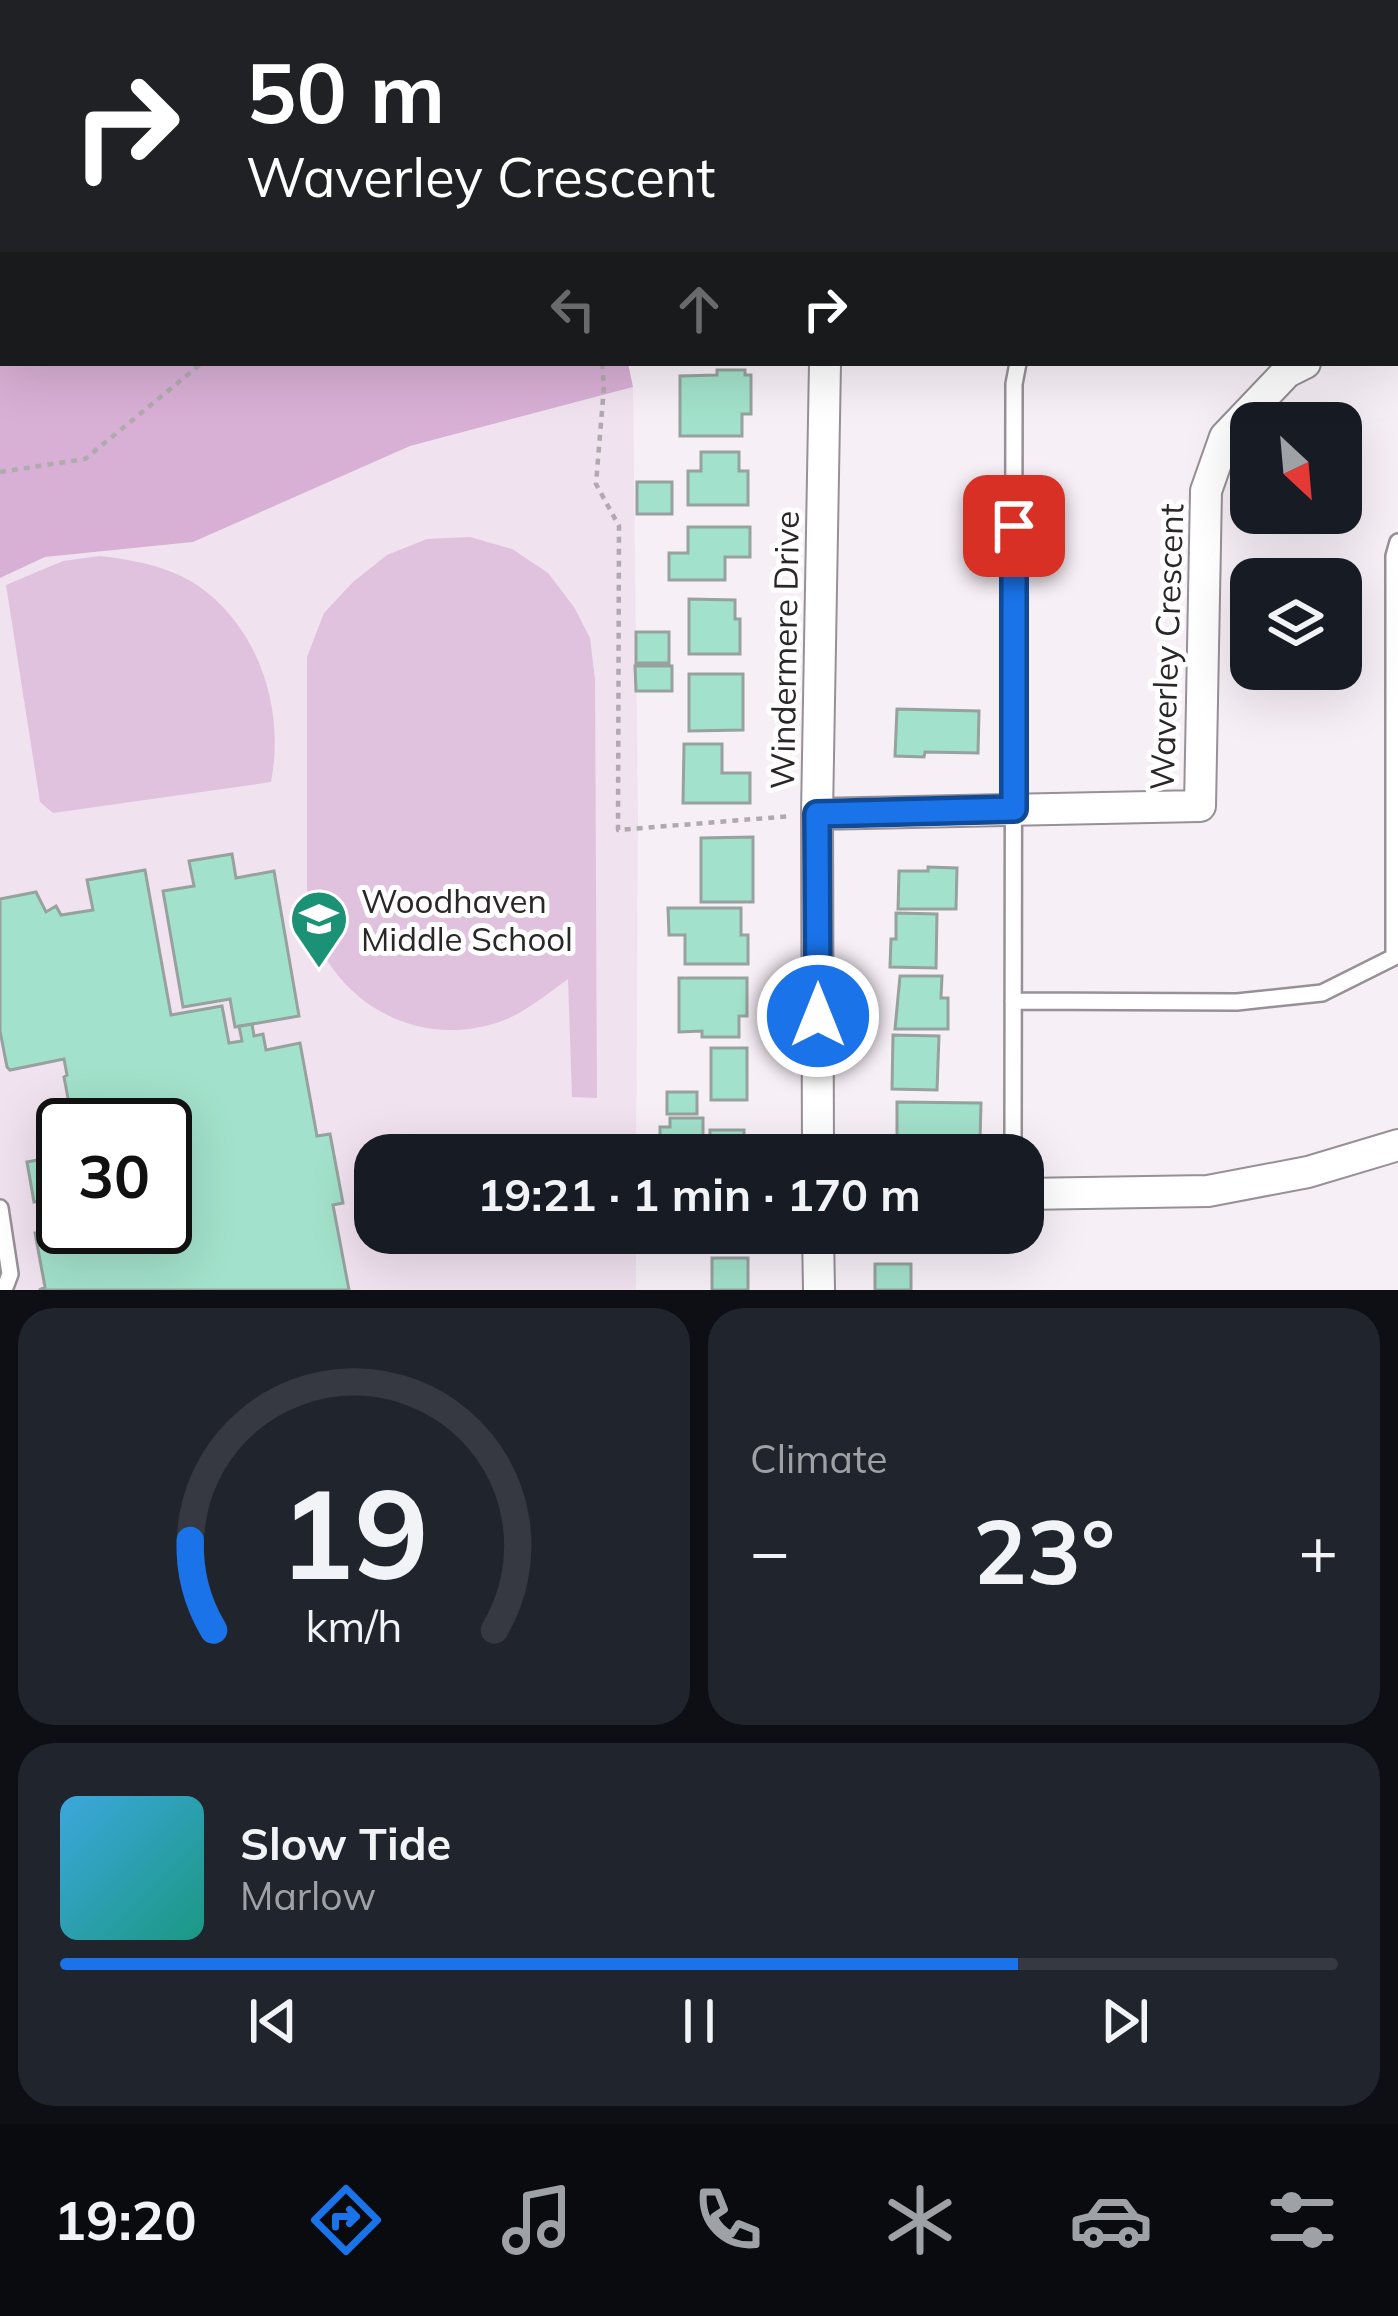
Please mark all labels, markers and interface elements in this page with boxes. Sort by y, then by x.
text: 50 m [246,39,445,144]
icon: right [48,48,204,204]
text: Waverley Crescent [246,143,715,211]
icon: left [540,276,606,342]
icon: ahead [666,276,732,342]
icon: right [792,276,858,342]
north arrow [1230,402,1362,534]
map controls [1230,402,1362,690]
pin [963,475,1065,577]
icon: arrive [981,493,1047,559]
street label: Waverley Crescent [1141,503,1191,791]
street label: Windermere Drive [761,510,807,790]
button: layers [1230,558,1362,690]
place label: Woodhaven Middle School [361,880,573,959]
school or university icon: Woodhaven Middle School [288,888,350,970]
position arrow [755,953,881,1079]
speed limit sign: 30 [36,1098,192,1254]
text: 19:21 · 1 min · 170 m [477,1166,921,1222]
text: Climate [750,1434,888,1483]
text: 19 [279,1454,429,1610]
text: 23° [973,1494,1115,1607]
text: − [750,1509,790,1592]
text: + [1298,1509,1338,1592]
text: km/h [305,1598,403,1652]
text: Slow Tide [240,1815,451,1871]
text: Marlow [240,1871,376,1920]
icon: previous [240,1988,306,2054]
icon: pause [666,1988,732,2054]
icon: next [1092,1988,1158,2054]
icon: directions [304,2178,388,2262]
icon: music [495,2178,579,2262]
icon: phone [686,2178,770,2262]
icon: climate [878,2178,962,2262]
icon: car [1069,2178,1153,2262]
icon: filters [1260,2178,1344,2262]
text: 19:20 [54,2186,197,2254]

